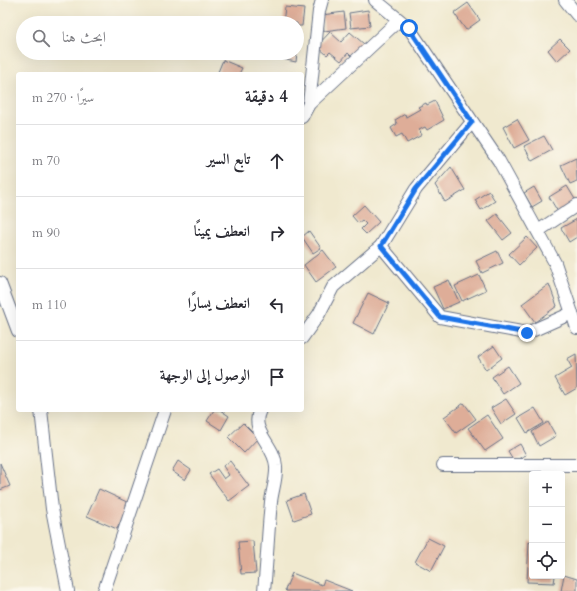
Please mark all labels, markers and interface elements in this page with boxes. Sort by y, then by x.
search box [16,16,304,60]
route start [400,19,418,37]
icon: search [30,27,52,49]
text: ابحث هنا [62,27,106,47]
text: 4 دقيقة [245,85,288,108]
text: سيرًا · 270 m [32,89,94,107]
text: تابع السير [207,149,250,169]
icon: ahead [266,150,288,172]
text: 70 m [32,152,60,170]
text: انعطف يمينًا [194,221,250,241]
icon: right [266,222,288,244]
text: 90 m [32,224,60,242]
text: انعطف يسارًا [188,293,250,313]
icon: left [266,294,288,316]
text: 110 m [32,296,66,314]
route end [518,324,536,342]
text: الوصول إلى الوجهة [160,365,250,385]
icon: arrive [266,366,288,388]
map controls [529,471,565,579]
button: + [529,471,565,507]
button: − [529,507,565,543]
button: locate [529,543,565,579]

